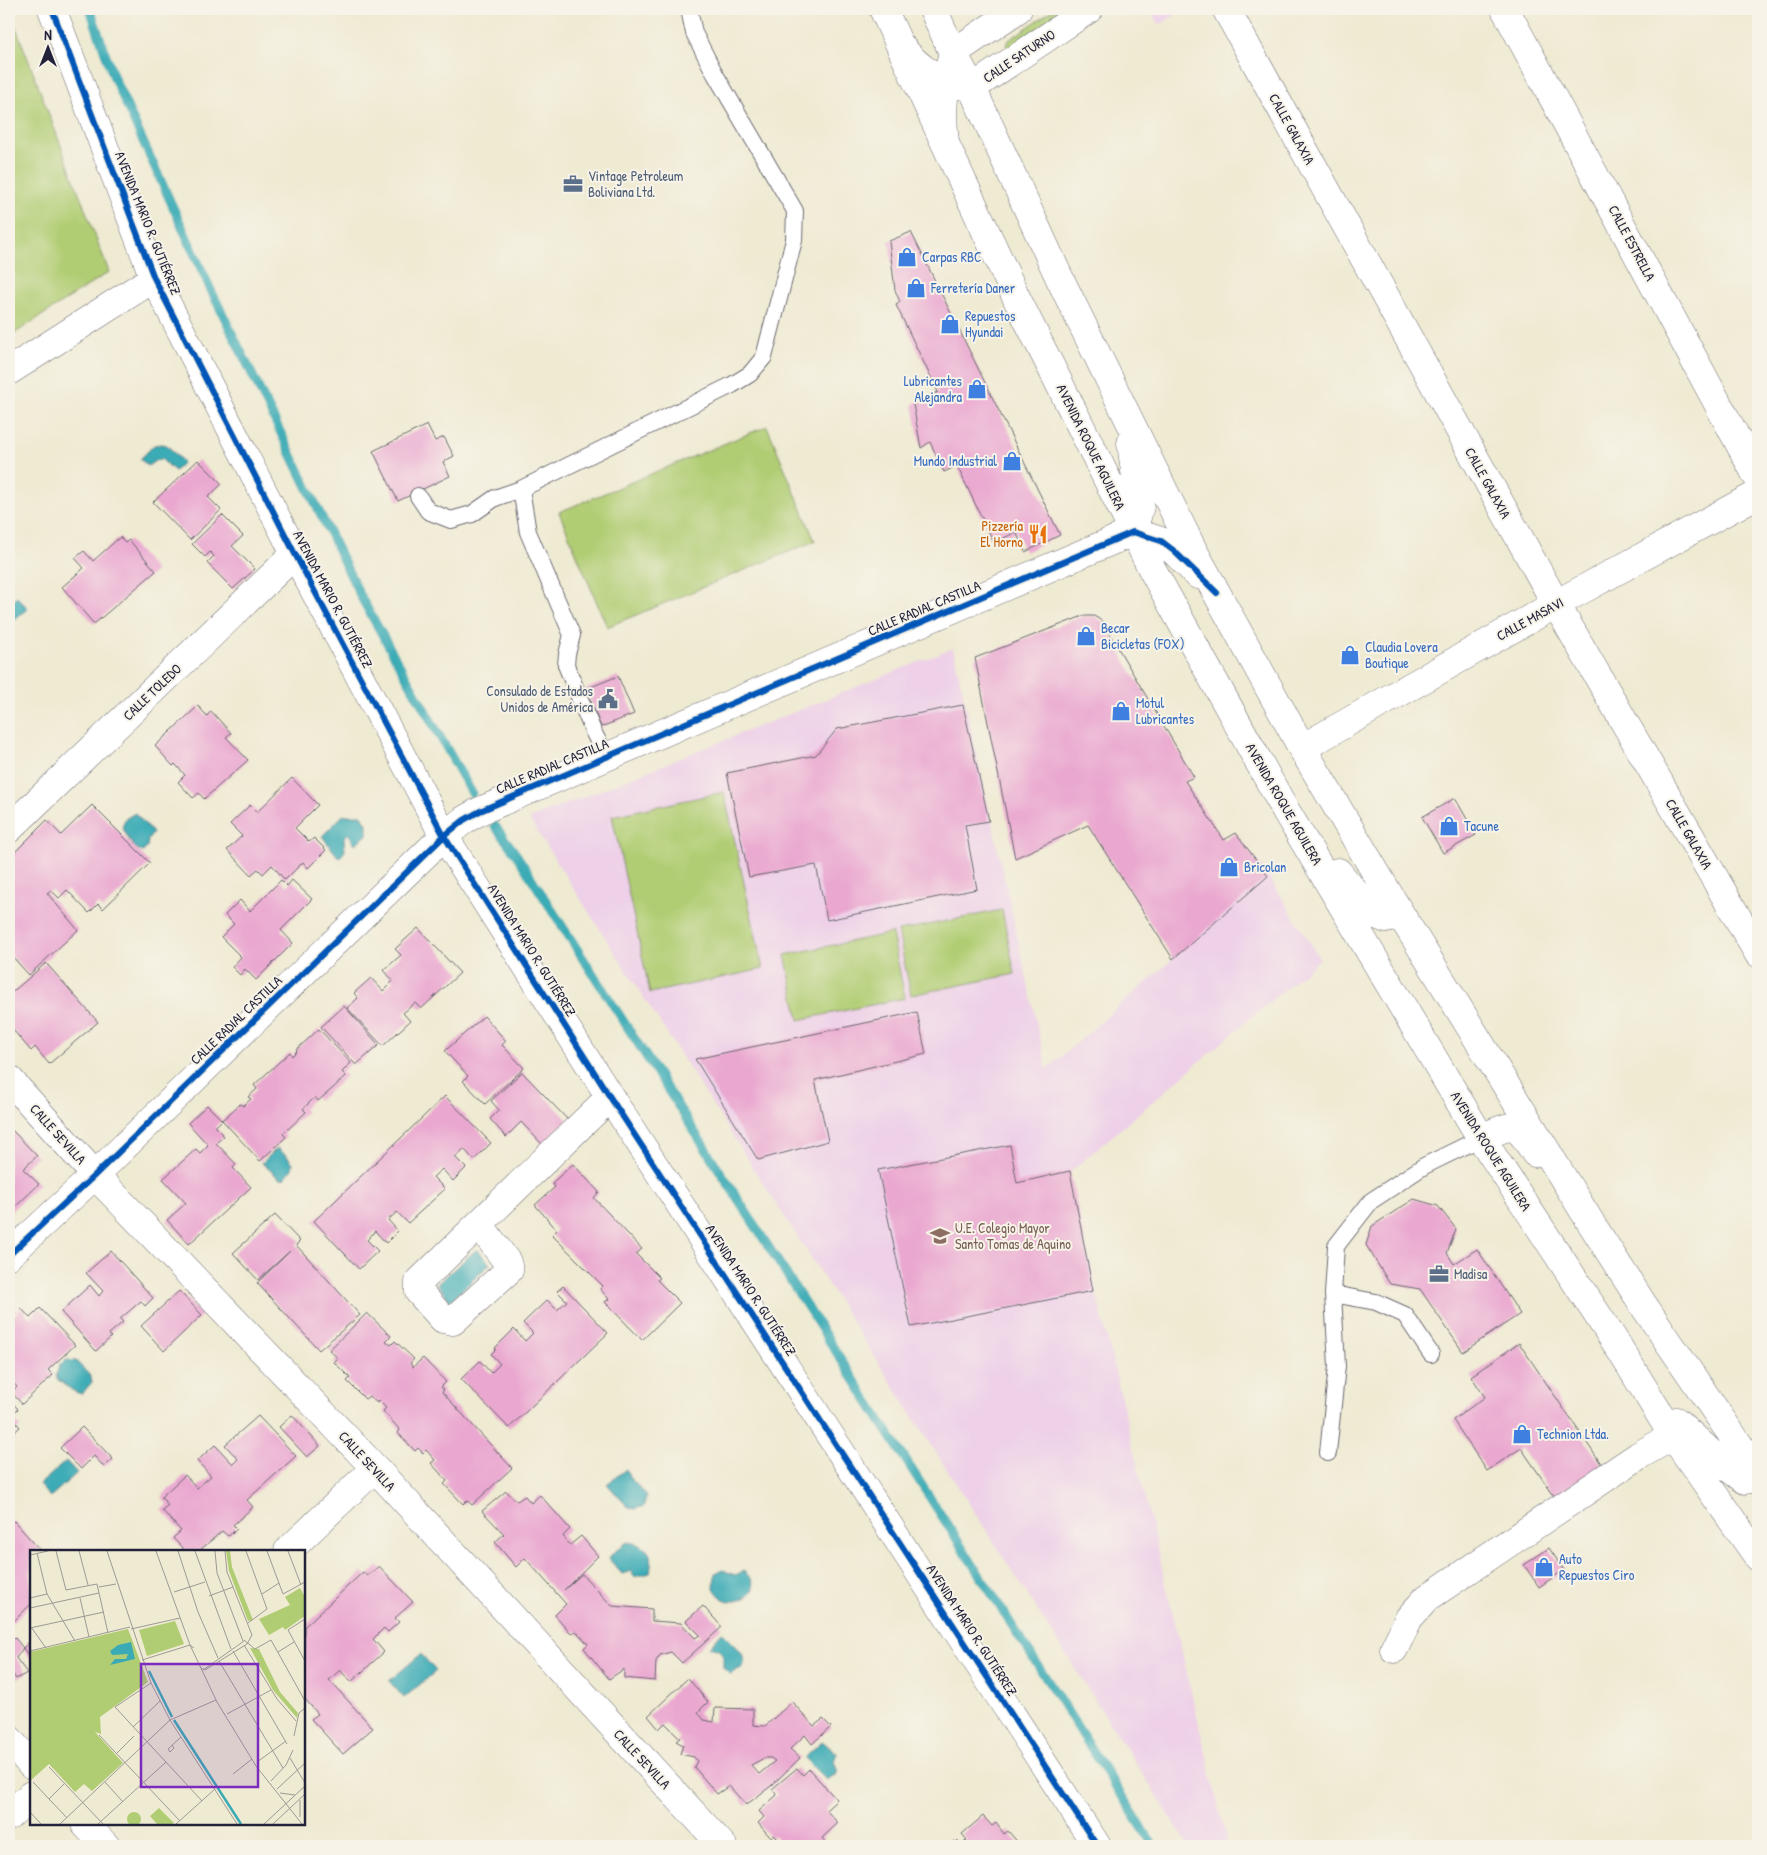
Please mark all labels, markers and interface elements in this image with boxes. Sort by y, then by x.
north arrow [22,22,72,72]
street label: CALLE SATURNO [979,24,1059,87]
text: N [44,25,52,44]
street label: CALLE GALAXIA [1265,90,1320,168]
street label: AVENIDA MARIO R. GUTIÉRREZ [111,148,186,297]
place label: Vintage Petroleum Boliviana Ltd. [588,166,683,201]
office icon: Vintage Petroleum Boliviana Ltd. [562,173,584,195]
street label: CALLE ESTRELLA [1605,202,1660,284]
shop icon: Carpas RBC [896,246,918,268]
place label: Carpas RBC [922,247,982,267]
shop icon: Ferretería Daner [905,277,927,299]
place label: Ferretería Daner [930,278,1016,297]
place label: Repuestos Hyundai [965,306,1015,342]
shop icon: Repuestos Hyundai [939,313,961,335]
place label: Lubricantes Alejandra [904,371,963,407]
shop icon: Lubricantes Alejandra [966,378,988,400]
street label: AVENIDA ROQUE AGUILERA [1053,381,1130,513]
street label: CALLE GALAXIA [1461,444,1516,522]
shop icon: Mundo Industrial [1001,450,1023,472]
place label: Mundo Industrial [914,451,997,470]
place label: Pizzería El Horno [980,516,1023,551]
restaurant icon: Pizzería El Horno [1027,523,1049,545]
street label: AVENIDA MARIO R. GUTIÉRREZ [289,527,378,671]
street label: CALLE RADIAL CASTILLA [865,575,983,640]
street label: CALLE MASAVI [1493,592,1567,645]
place label: Becar Bicicletas (FOX) [1101,618,1185,653]
shop icon: Becar Bicicletas (FOX) [1075,625,1097,647]
place label: Claudia Lovera Boutique [1365,637,1438,673]
shop icon: Claudia Lovera Boutique [1339,644,1361,666]
street label: CALLE TOLEDO [118,659,185,724]
place label: Consulado de Estados Unidos de América [486,681,594,716]
public building icon: Consulado de Estados Unidos de América [597,688,619,710]
place label: Motul Lubricantes [1136,693,1194,728]
shop icon: Motul Lubricantes [1110,700,1132,722]
street label: CALLE RADIAL CASTILLA [493,733,611,798]
street label: AVENIDA ROQUE AGUILERA [1242,739,1327,868]
street label: CALLE GALAXIA [1662,795,1717,873]
shop icon: Tacune [1438,815,1460,837]
place label: Tacune [1464,816,1499,835]
shop icon: Bricolan [1218,856,1240,878]
place label: Bricolan [1244,857,1286,876]
street label: AVENIDA MARIO R. GUTIÉRREZ [484,880,581,1020]
street label: CALLE RADIAL CASTILLA [186,971,286,1068]
street label: AVENIDA ROQUE AGUILERA [1447,1087,1536,1214]
street label: CALLE SEVILLA [26,1099,91,1168]
place label: U.E. Colegio Mayor Santo Tomas de Aquino [955,1218,1071,1254]
street label: AVENIDA MARIO R. GUTIÉRREZ [702,1220,801,1359]
school or university icon: U.E. Colegio Mayor Santo Tomas de Aquino [929,1225,951,1247]
office icon: Madisa [1428,1263,1450,1285]
place label: Madisa [1454,1264,1488,1283]
shop icon: Technion Ltda. [1511,1423,1533,1445]
place label: Technion Ltda. [1537,1424,1609,1443]
street label: CALLE SEVILLA [335,1427,400,1495]
place label: Auto Repuestos Ciro [1559,1549,1635,1585]
inset map [30,1550,305,1825]
shop icon: Auto Repuestos Ciro [1533,1556,1555,1578]
street label: AVENIDA MARIO R. GUTIÉRREZ [923,1560,1022,1699]
street label: CALLE SEVILLA [610,1725,675,1793]

